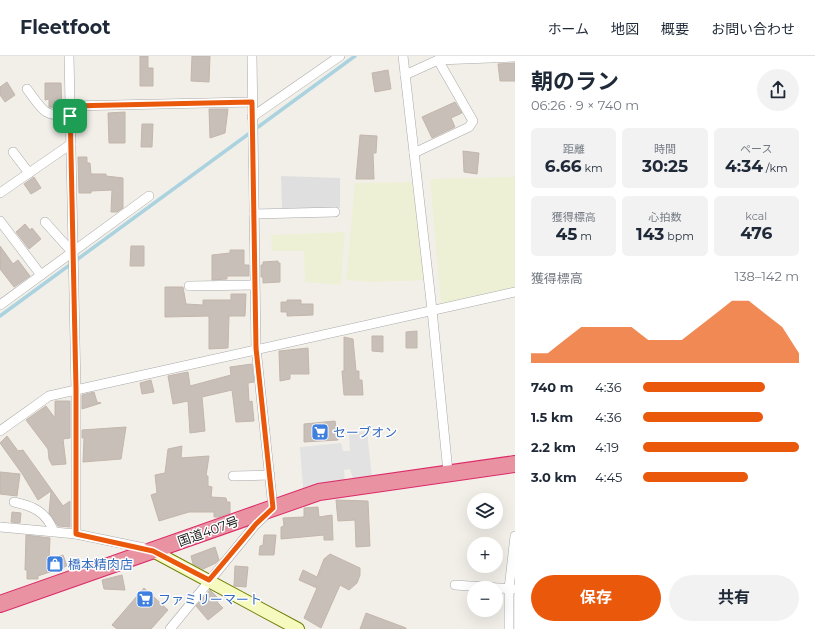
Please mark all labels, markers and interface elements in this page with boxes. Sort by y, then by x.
text: Fleetfoot [20,16,110,39]
text: ホーム [547,20,589,38]
text: 地図 [611,20,639,38]
text: 概要 [661,20,689,38]
text: お問い合わせ [711,20,795,38]
text: 朝のラン [531,68,619,95]
button: share [757,69,799,111]
text: 06:26 · 9 × 740 m [531,97,639,113]
pin [53,99,87,133]
icon: arrive [59,105,81,127]
text: 距離 [563,142,585,156]
text: 時間 [654,142,676,156]
text: ペース [740,142,773,156]
text: 6.66 [545,156,582,176]
text: 30:25 [642,156,688,176]
text: 4:34 [725,156,763,176]
text: km [582,161,603,175]
text: /km [763,161,788,175]
text: kcal [745,209,767,223]
text: 獲得標高 [552,210,596,224]
text: 心拍数 [648,210,681,224]
text: 476 [740,223,772,243]
text: 45 [555,224,577,244]
text: 143 [636,224,664,244]
text: m [577,229,592,243]
text: bpm [664,229,694,243]
text: 138–142 m [735,268,799,284]
text: 獲得標高 [531,270,583,286]
text: 740 m [531,379,573,395]
text: 4:36 [595,379,622,395]
text: 1.5 km [531,409,573,425]
text: 4:36 [595,409,622,425]
supermarket icon: セーブオン [310,422,330,442]
place label: セーブオン [333,424,397,440]
text: 2.2 km [531,439,576,455]
text: 4:19 [595,439,619,455]
text: 3.0 km [531,469,577,485]
text: 4:45 [595,469,622,485]
map controls [467,493,503,617]
button: layers [467,493,503,529]
street label: 国道407号 [175,513,241,549]
button: + [467,537,503,573]
shop icon: 橋本精肉店 [45,554,65,574]
place label: 橋本精肉店 [68,556,133,572]
button: 保存 [531,575,661,621]
button: 共有 [669,575,799,621]
button: − [467,581,503,617]
supermarket icon: ファミリーマート [135,589,155,609]
place label: ファミリーマート [158,591,262,607]

